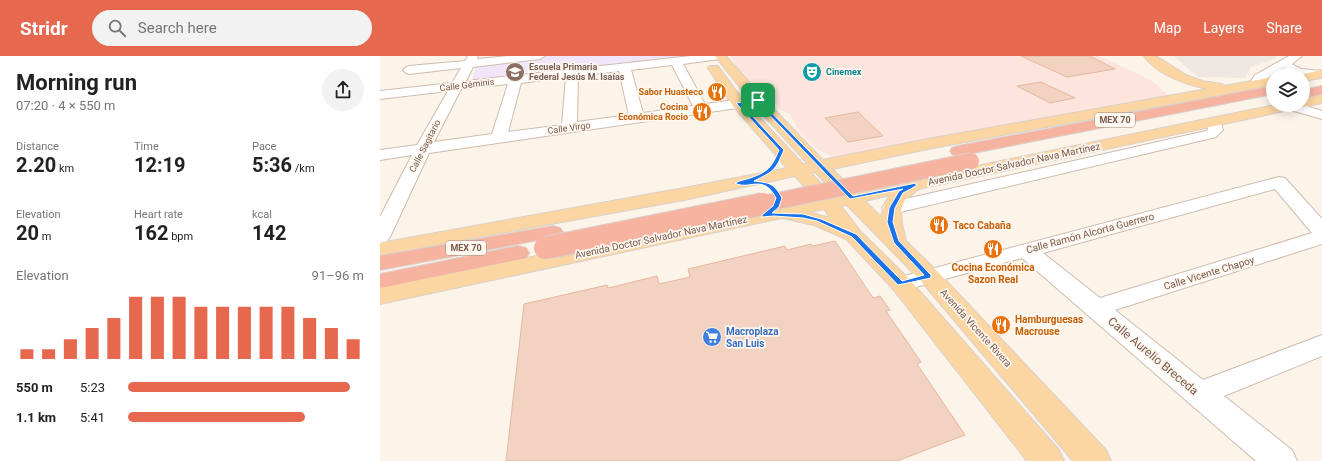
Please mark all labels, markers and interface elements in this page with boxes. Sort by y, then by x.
search box [92,10,372,46]
text: Stridr [20,17,68,40]
icon: search [106,17,128,39]
text: Search here [138,19,217,37]
text: Map [1154,20,1181,36]
text: Layers [1203,20,1244,36]
text: Share [1266,20,1302,36]
school or university icon: Escuela Primaria Federal Jesús M. Isaías [504,61,526,83]
theatre icon: Cinemex [801,61,823,83]
place label: Escuela Primaria Federal Jesús M. Isaías [529,62,625,82]
place label: Cinemex [826,67,862,77]
map controls [1266,68,1310,112]
button: layers [1266,68,1310,112]
button: share [322,69,364,111]
text: Morning run [16,70,137,95]
street label: Calle Géminis [439,77,495,93]
restaurant icon: Sabor Huasteco [706,81,728,103]
pin [741,83,775,117]
place label: Sabor Huasteco [638,87,703,97]
icon: arrive [747,89,769,111]
text: 07:20 · 4 × 550 m [16,98,115,113]
restaurant icon: Cocina Económica Rocio [691,101,713,123]
place label: Cocina Económica Rocio [618,102,688,122]
road number: MEX 70 [1095,113,1135,127]
street label: Calle Sagitario [407,118,443,174]
street label: Calle Virgo [547,120,591,136]
text: Distance [16,140,59,153]
text: Time [134,140,159,153]
text: Pace [252,140,276,153]
street label: Avenida Doctor Salvador Nava Martínez [927,140,1101,188]
text: 2.20 [16,153,56,177]
text: 12:19 [134,153,186,177]
text: 5:36 [252,153,292,177]
text: km [56,162,74,175]
text: /km [292,162,315,175]
text: Elevation [16,208,61,221]
text: Heart rate [134,208,183,221]
text: kcal [252,208,272,221]
street label: Calle Ramón Alcorta Guerrero [1025,211,1155,255]
street label: Avenida Doctor Salvador Nava Martínez [574,213,748,261]
restaurant icon: Taco Cabaña [928,214,950,236]
place label: Taco Cabaña [953,220,1012,231]
text: 20 [16,221,39,245]
text: 162 [134,221,168,245]
text: 142 [252,221,286,245]
text: m [39,230,51,243]
text: bpm [168,230,193,243]
restaurant icon: Cocina Económica Sazon Real [982,238,1004,260]
road number: MEX 70 [446,241,486,255]
street label: Calle Vicente Chapoy [1162,254,1256,292]
place label: Cocina Económica Sazon Real [952,262,1035,285]
text: Elevation [16,268,69,283]
text: 91–96 m [312,268,364,283]
street label: Avenida Vicente Rivera [938,287,1014,369]
restaurant icon: Hamburguesas Macrouse [990,314,1012,336]
place label: Hamburguesas Macrouse [1015,314,1083,337]
street label: Calle Aurelio Breceda [1105,314,1201,398]
supermarket icon: Macroplaza San Luis [701,326,723,348]
place label: Macroplaza San Luis [726,326,779,349]
text: 550 m [16,380,53,395]
text: 5:23 [80,380,105,395]
text: 1.1 km [16,410,56,425]
text: 5:41 [80,410,105,425]

